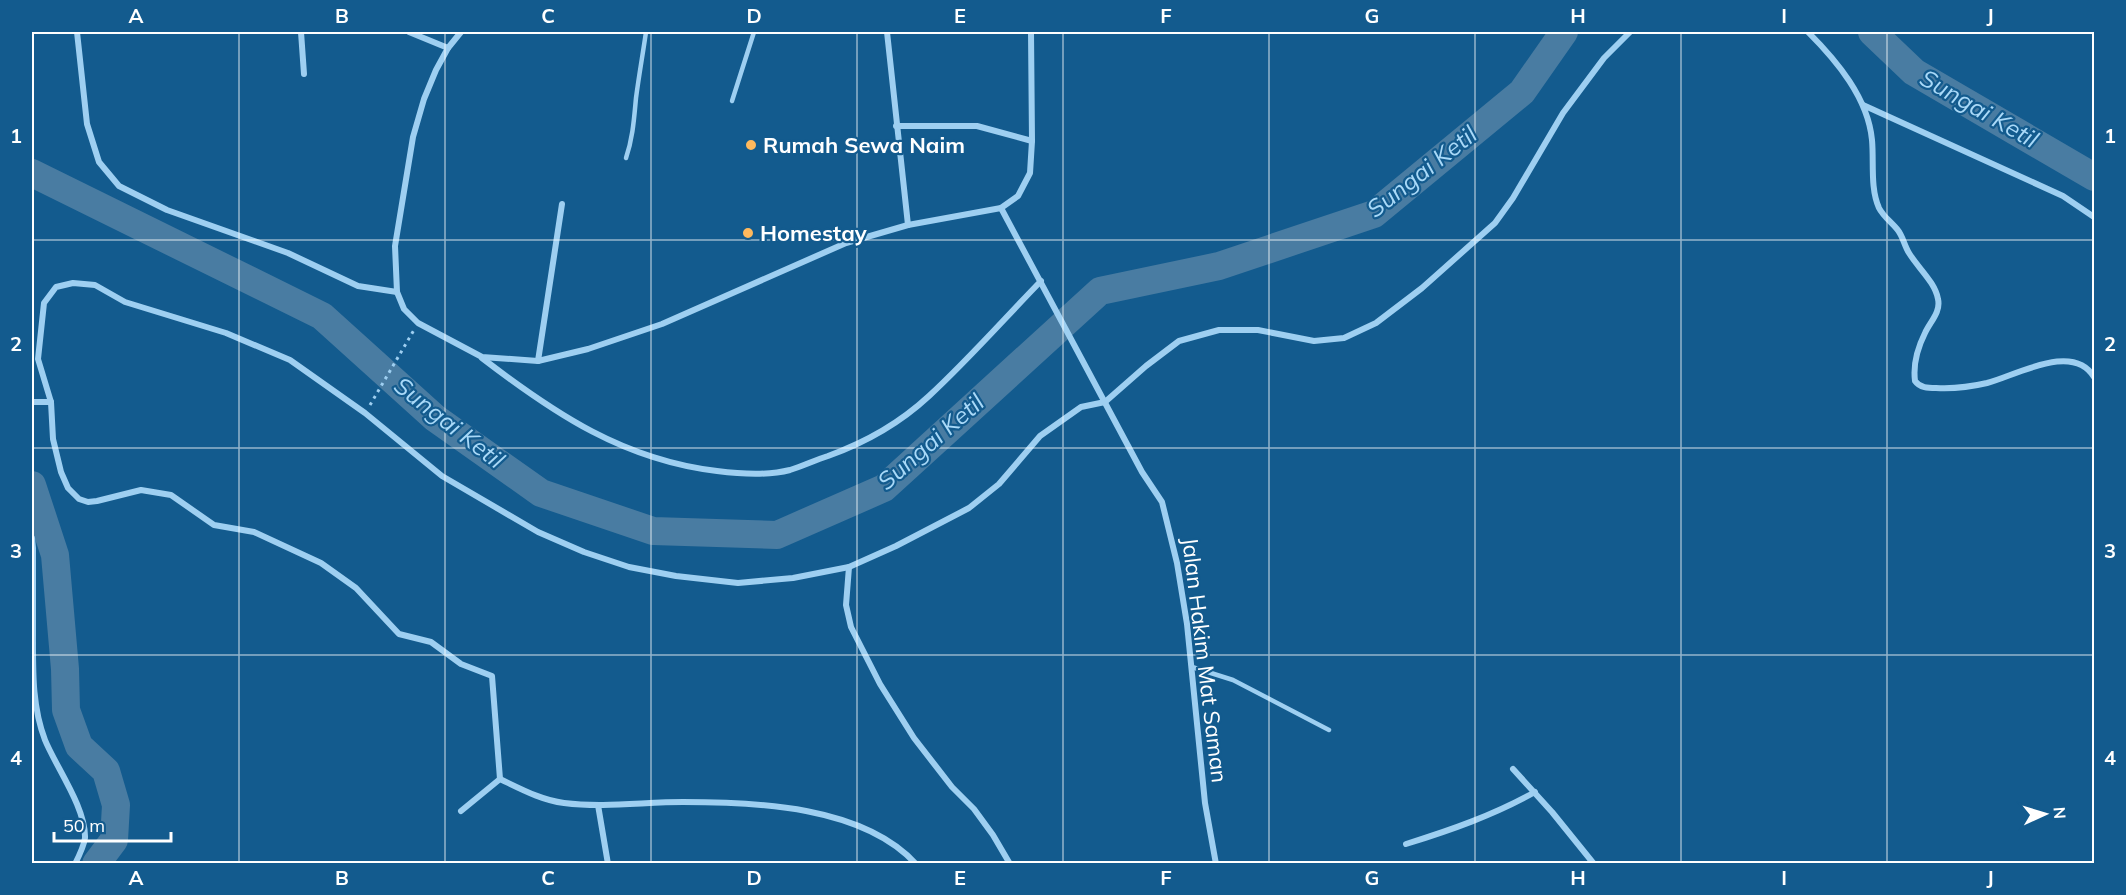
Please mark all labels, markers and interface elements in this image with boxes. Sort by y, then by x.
text: A [129,3,144,28]
text: B [335,3,349,28]
text: C [541,3,555,28]
text: D [746,3,762,28]
text: E [954,3,966,28]
text: F [1160,3,1172,28]
text: G [1365,3,1379,28]
text: H [1570,3,1586,28]
text: I [1781,3,1787,28]
text: J [1986,3,1994,28]
water label: Sungai Ketil [1915,62,2044,154]
water label: Sungai Ketil [1360,119,1483,224]
text: 1 [10,123,22,148]
text: 1 [2104,123,2116,148]
place label: Rumah Sewa Naim [763,131,965,159]
marker: Rumah Sewa Naim [744,138,758,152]
place label: Homestay [760,219,867,247]
marker: Homestay [741,226,755,240]
text: 2 [10,331,22,356]
text: 2 [2104,331,2116,356]
water label: Sungai Ketil [389,370,511,475]
water label: Sungai Ketil [871,387,990,496]
street label: Jalan Hakim Mat Saman [1176,536,1234,784]
text: 3 [10,538,22,563]
text: 3 [2104,538,2116,563]
text: 4 [10,745,22,770]
text: 4 [2104,745,2116,770]
north arrow [2015,784,2075,844]
scale bar [54,805,171,843]
text: N [2050,806,2070,820]
text: 50 m [63,814,105,837]
text: A [129,865,144,890]
text: B [335,865,349,890]
text: C [541,865,555,890]
text: D [746,865,762,890]
text: E [954,865,966,890]
text: F [1160,865,1172,890]
text: G [1365,865,1379,890]
text: H [1570,865,1586,890]
text: I [1781,865,1787,890]
text: J [1986,865,1994,890]

